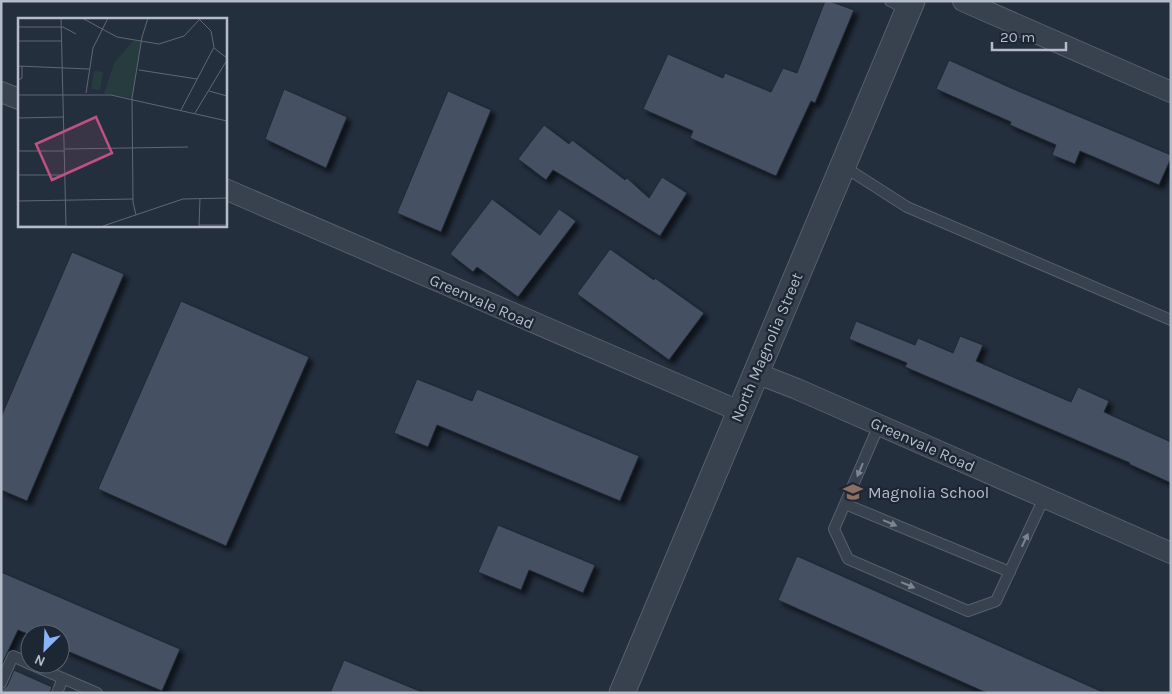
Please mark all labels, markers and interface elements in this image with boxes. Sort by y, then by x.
inset map [18,18,226,226]
scale bar [992,20,1066,52]
text: 20 m [1000,28,1035,46]
street label: Greenvale Road [427,270,537,333]
street label: North Magnolia Street [726,270,807,425]
street label: Greenvale Road [868,413,978,476]
one-way arrow [855,463,863,477]
school or university icon: Magnolia School [842,481,864,503]
place label: Magnolia School [868,483,989,502]
one-way arrow [883,519,897,527]
one-way arrow [1021,533,1029,547]
one-way arrow [901,581,915,589]
north arrow [20,624,70,674]
text: N [32,651,48,670]

